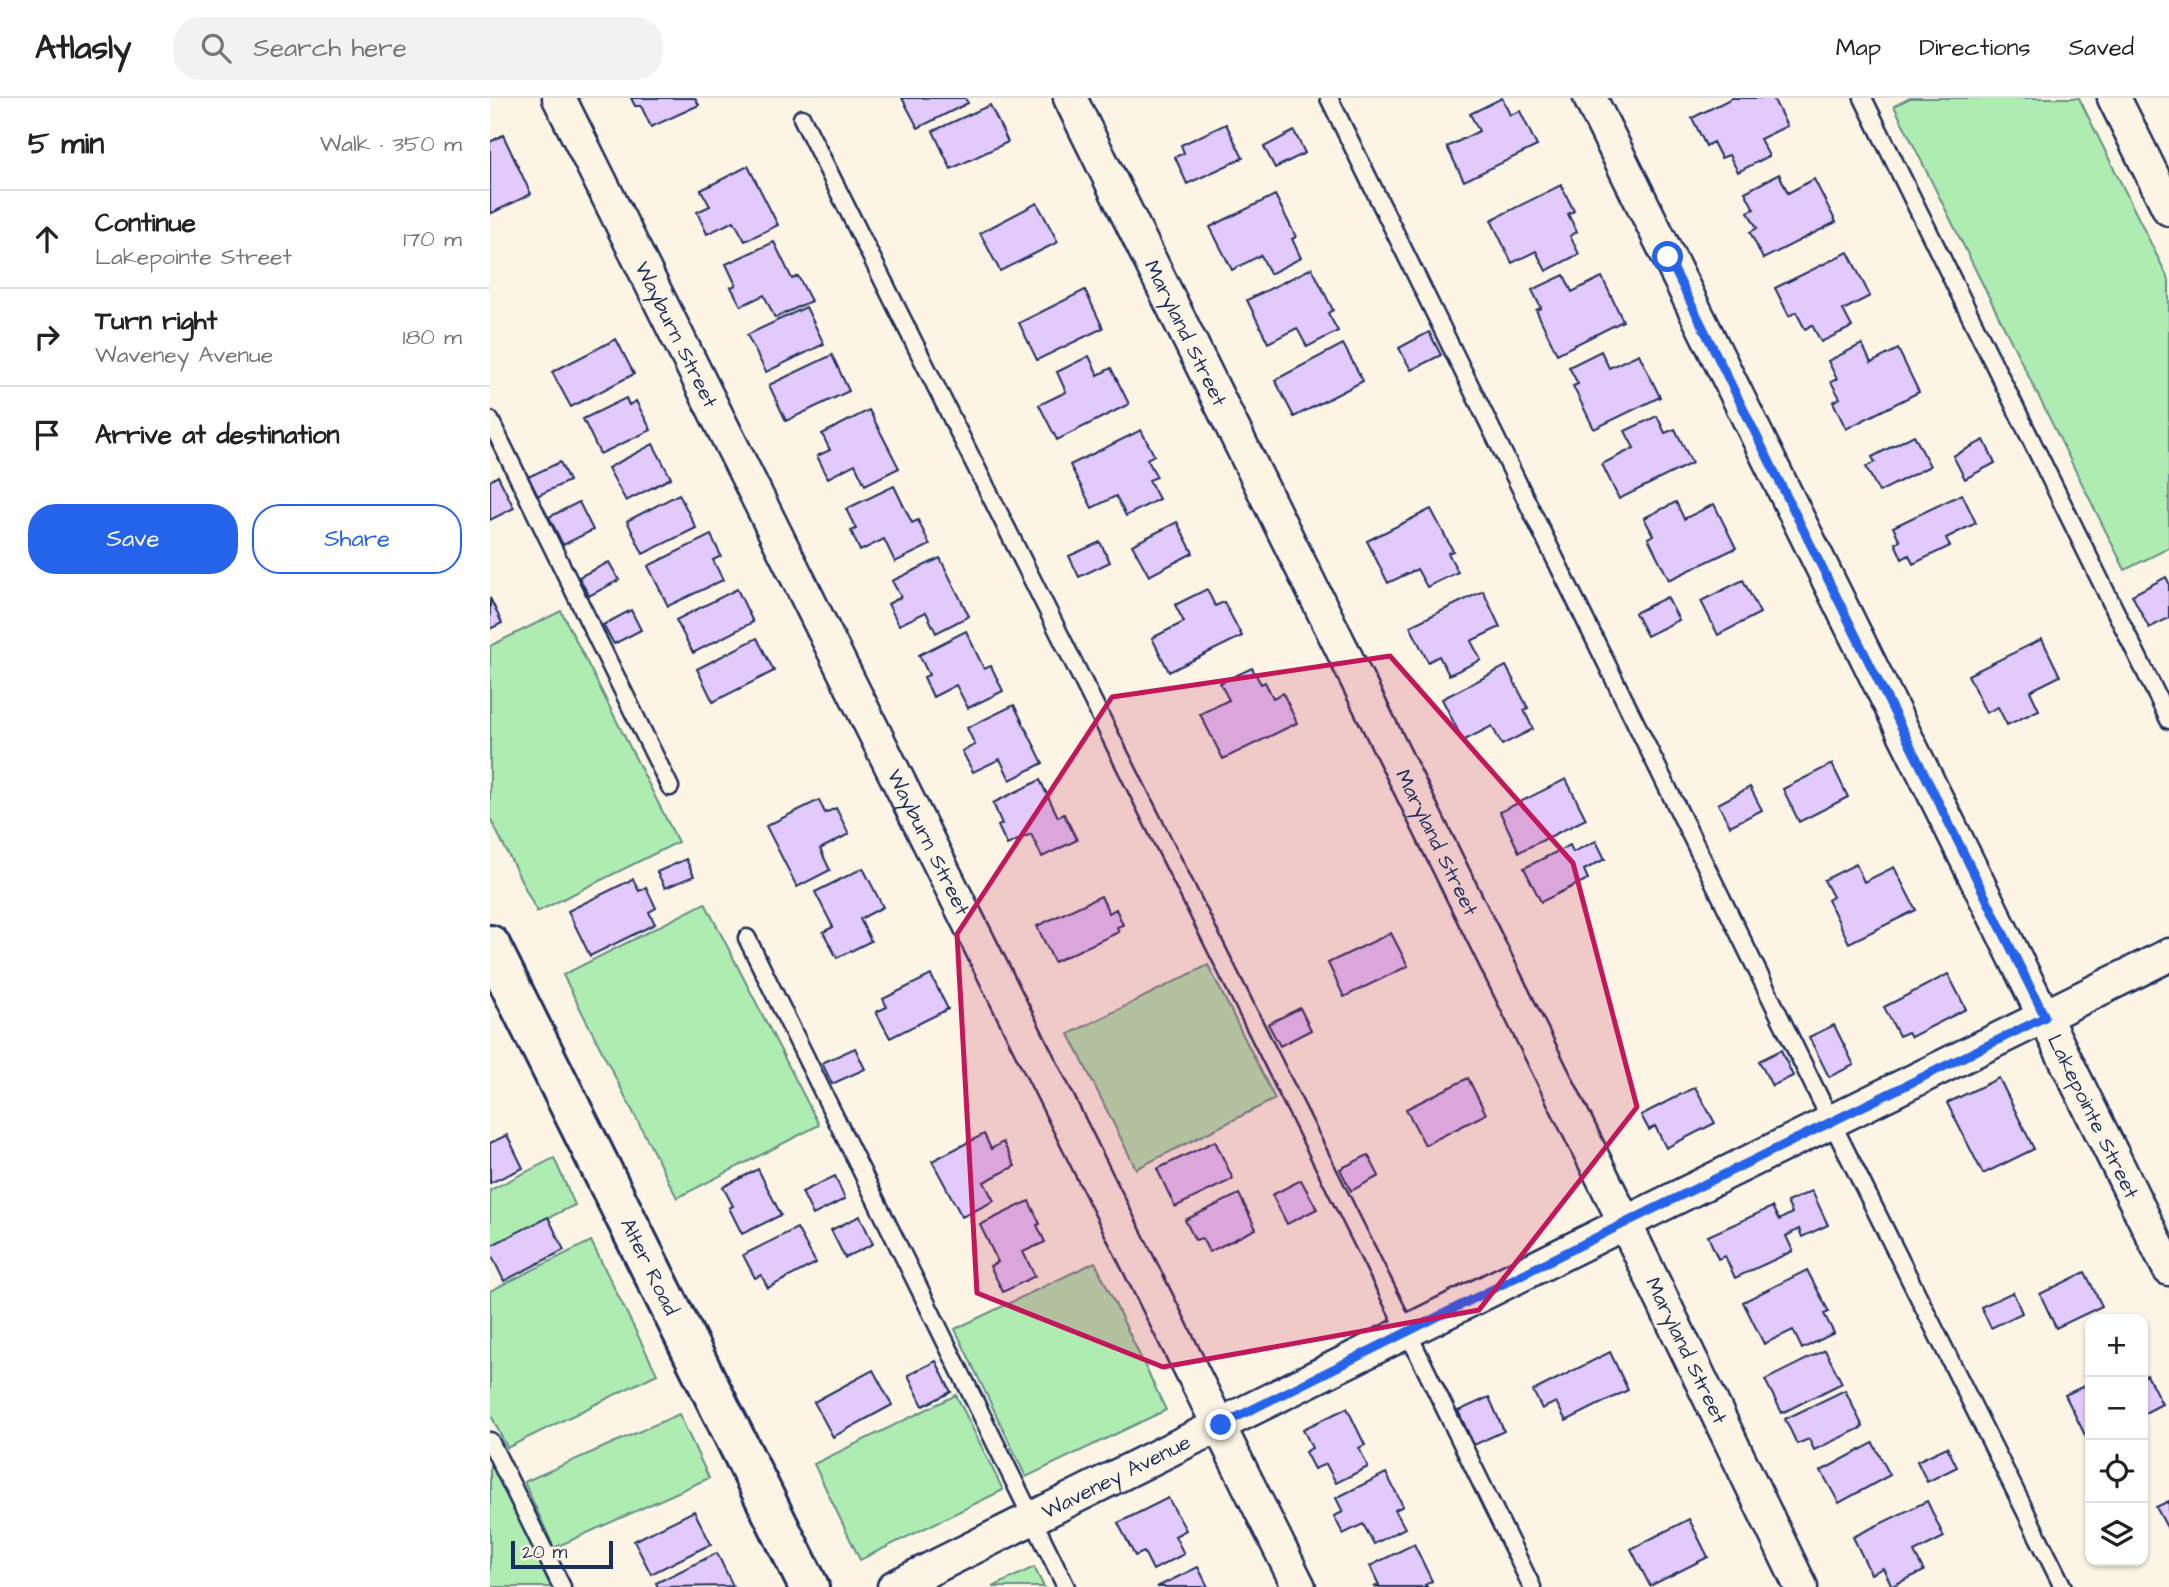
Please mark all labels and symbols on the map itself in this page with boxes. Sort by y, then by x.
route start [1652,241,1683,272]
street label: Maryland Street [1138,255,1234,411]
street label: Wayburn Street [628,256,725,413]
street label: Wayburn Street [880,764,978,921]
street label: Maryland Street [1389,764,1486,921]
street label: Lakepointe Street [2041,1029,2147,1204]
street label: Alter Road [613,1213,686,1320]
street label: Maryland Street [1639,1272,1735,1429]
route end [1205,1409,1236,1440]
street label: Waveney Avenue [1037,1427,1195,1526]
scale bar [511,1538,612,1570]

